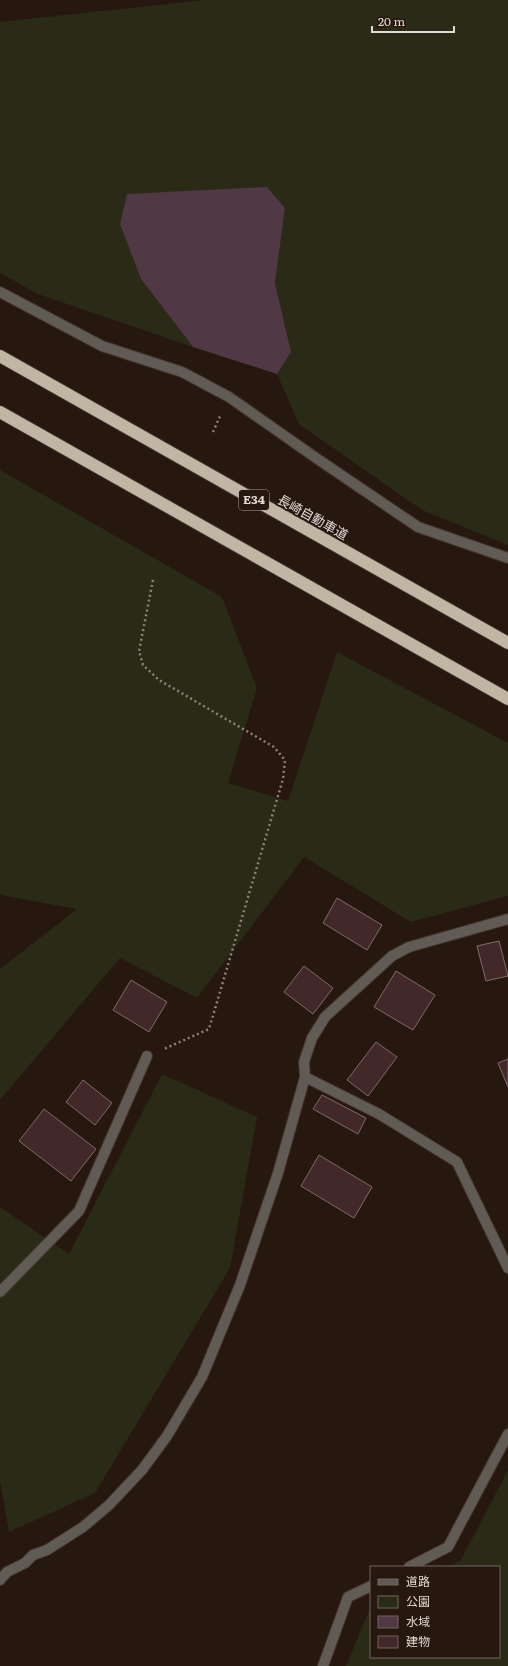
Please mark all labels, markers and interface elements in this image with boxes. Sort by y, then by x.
scale bar [372,8,454,34]
text: 20 m [378,12,405,30]
street label: 長崎自動車道 [275,489,352,544]
road number: E34 [239,490,269,510]
legend [370,1566,500,1658]
text: 道路 [406,1572,430,1590]
text: 公園 [406,1592,430,1610]
text: 水域 [406,1612,430,1630]
text: 建物 [406,1632,430,1650]

